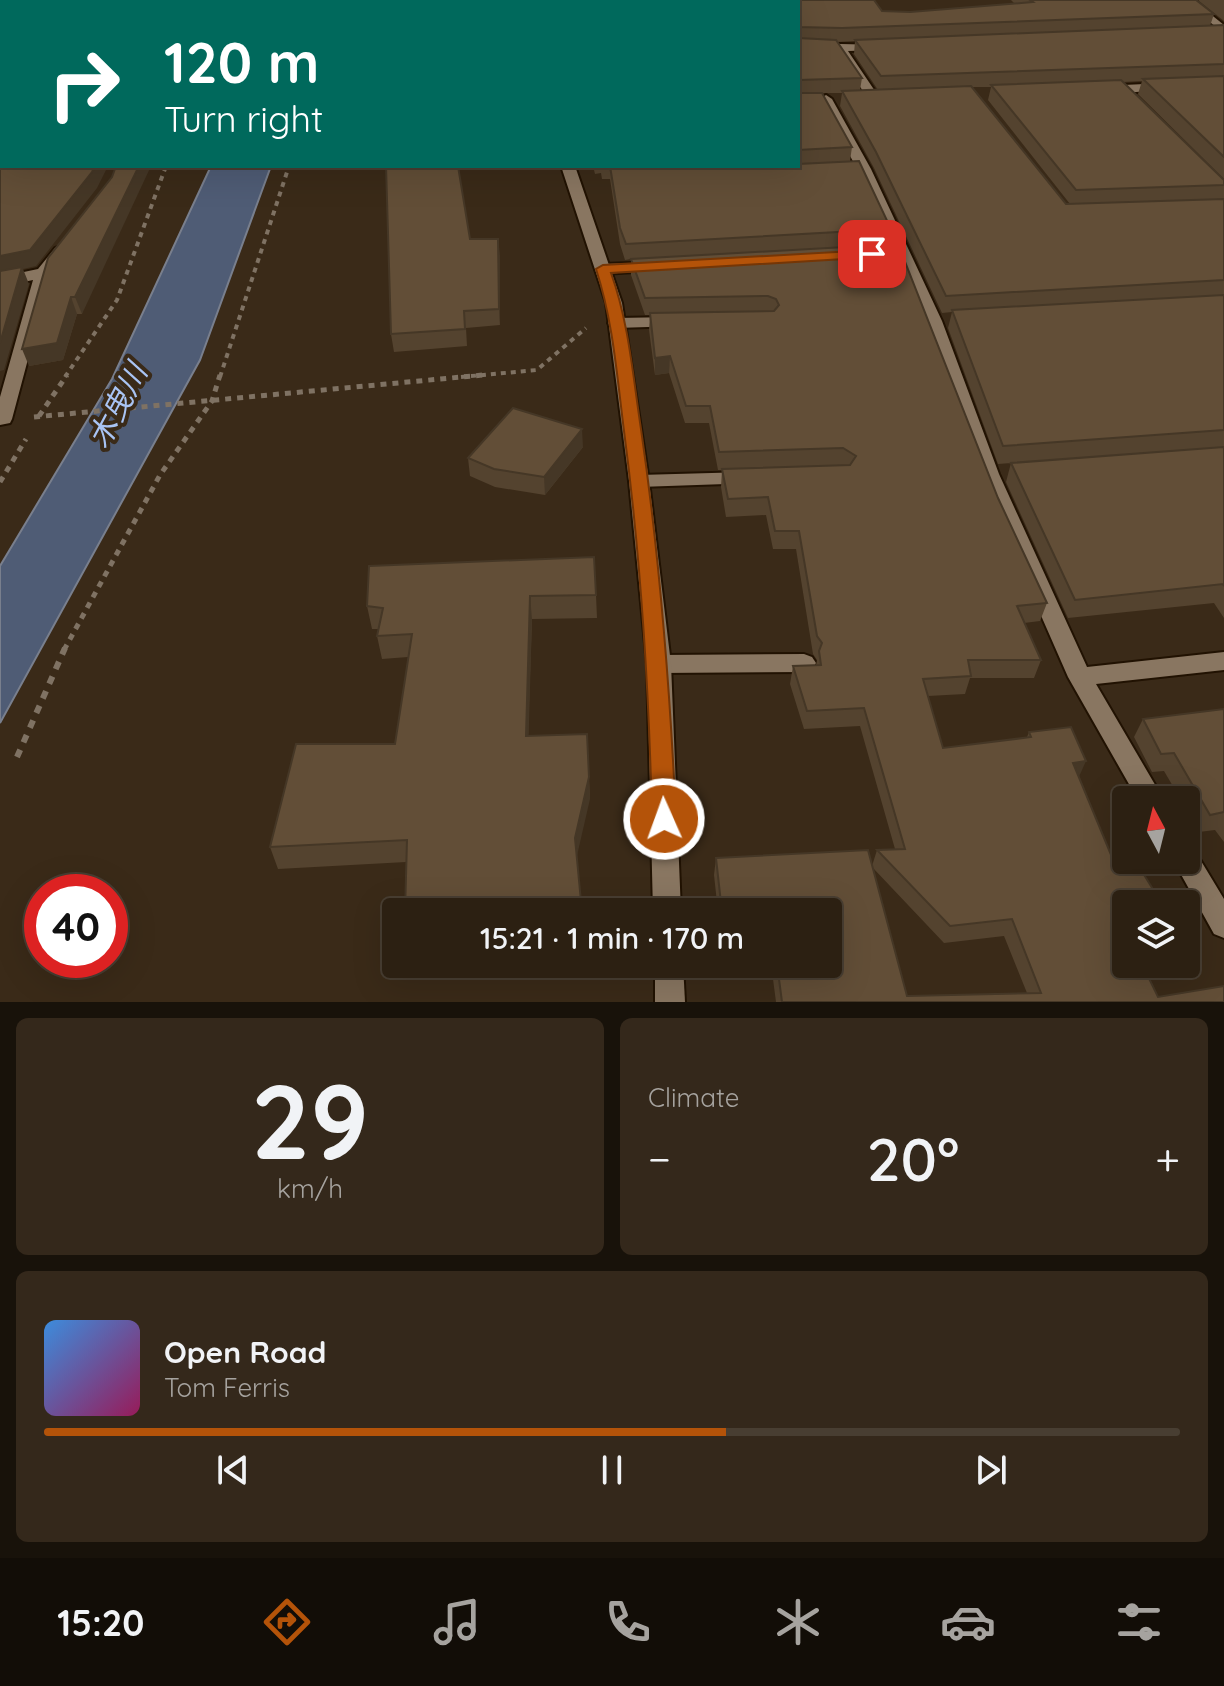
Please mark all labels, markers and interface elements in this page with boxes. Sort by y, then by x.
text: 120 m [164,27,319,97]
icon: right [32,32,136,136]
text: Turn right [164,96,323,141]
pin [838,220,906,288]
icon: arrive [850,232,894,276]
water label: 木曳川 [79,354,156,454]
position arrow [622,777,706,861]
north arrow [1112,786,1200,874]
map controls [1112,786,1200,978]
speed limit sign: 40 [24,874,128,978]
button: layers [1112,890,1200,978]
text: 15:21 · 1 min · 170 m [480,919,744,957]
text: 29 [251,1055,369,1185]
text: Climate [648,1081,739,1114]
text: 20° [867,1121,959,1196]
text: − [648,1131,671,1186]
text: + [1155,1131,1180,1186]
text: km/h [277,1172,343,1205]
text: Open Road [164,1333,326,1371]
text: Tom Ferris [164,1371,290,1404]
icon: previous [211,1448,255,1492]
icon: pause [590,1448,634,1492]
icon: next [969,1448,1013,1492]
icon: directions [259,1594,315,1650]
icon: music [429,1594,485,1650]
icon: phone [600,1594,656,1650]
icon: climate [770,1594,826,1650]
icon: car [940,1594,996,1650]
icon: filters [1111,1594,1167,1650]
text: 15:20 [57,1600,144,1645]

